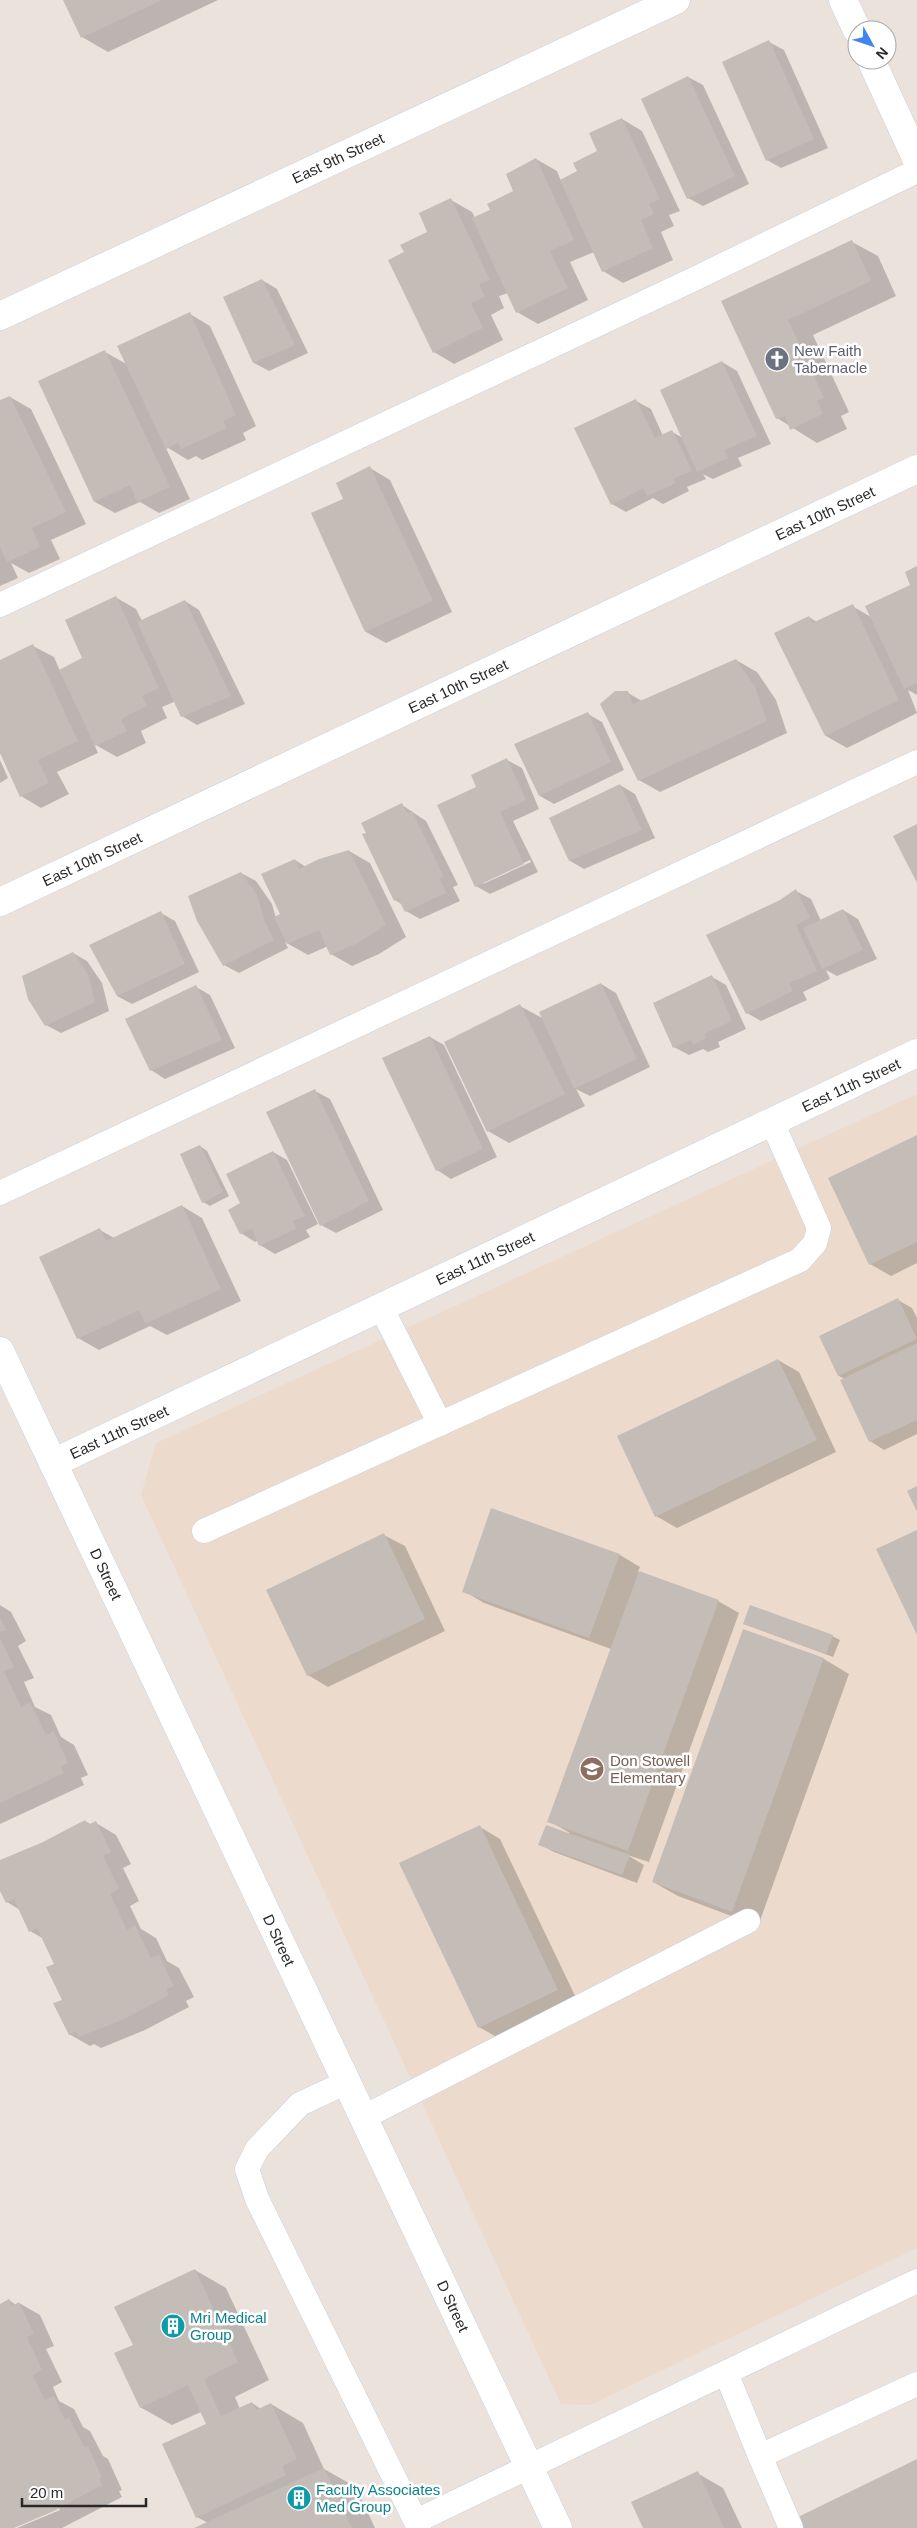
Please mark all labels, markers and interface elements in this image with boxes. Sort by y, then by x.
north arrow [847,20,897,70]
text: N [873,44,891,62]
street label: East 9th Street [289,129,387,187]
place label: New Faith Tabernacle [794,342,867,376]
church icon: New Faith Tabernacle [764,346,790,372]
street label: East 10th Street [773,482,878,543]
street label: East 10th Street [406,655,511,716]
street label: East 10th Street [40,828,145,889]
street label: East 11th Street [799,1054,904,1115]
street label: East 11th Street [433,1227,538,1288]
street label: East 11th Street [67,1401,172,1462]
street label: D Street [87,1545,126,1603]
place label: Don Stowell Elementary [610,1752,690,1786]
school or university icon: Don Stowell Elementary [579,1756,605,1782]
street label: D Street [260,1911,299,1969]
street label: D Street [434,2277,473,2335]
place label: Mri Medical Group [190,2309,267,2343]
building icon: Mri Medical Group [160,2313,186,2339]
scale bar [22,2476,146,2508]
place label: Faculty Associates Med Group [316,2481,440,2515]
text: 20 m [30,2484,63,2501]
building icon: Faculty Associates Med Group [286,2485,312,2511]

